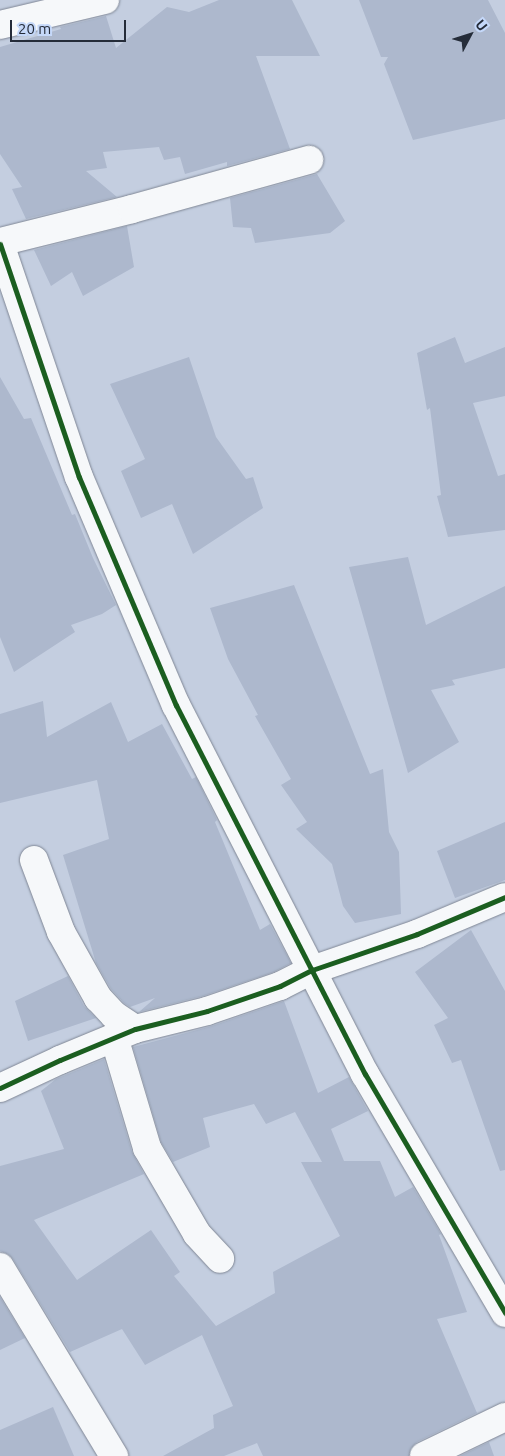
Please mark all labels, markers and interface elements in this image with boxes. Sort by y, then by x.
scale bar [12,10,129,42]
north arrow [445,10,495,60]
text: U [472,16,491,34]
text: 20 m [18,20,51,37]

